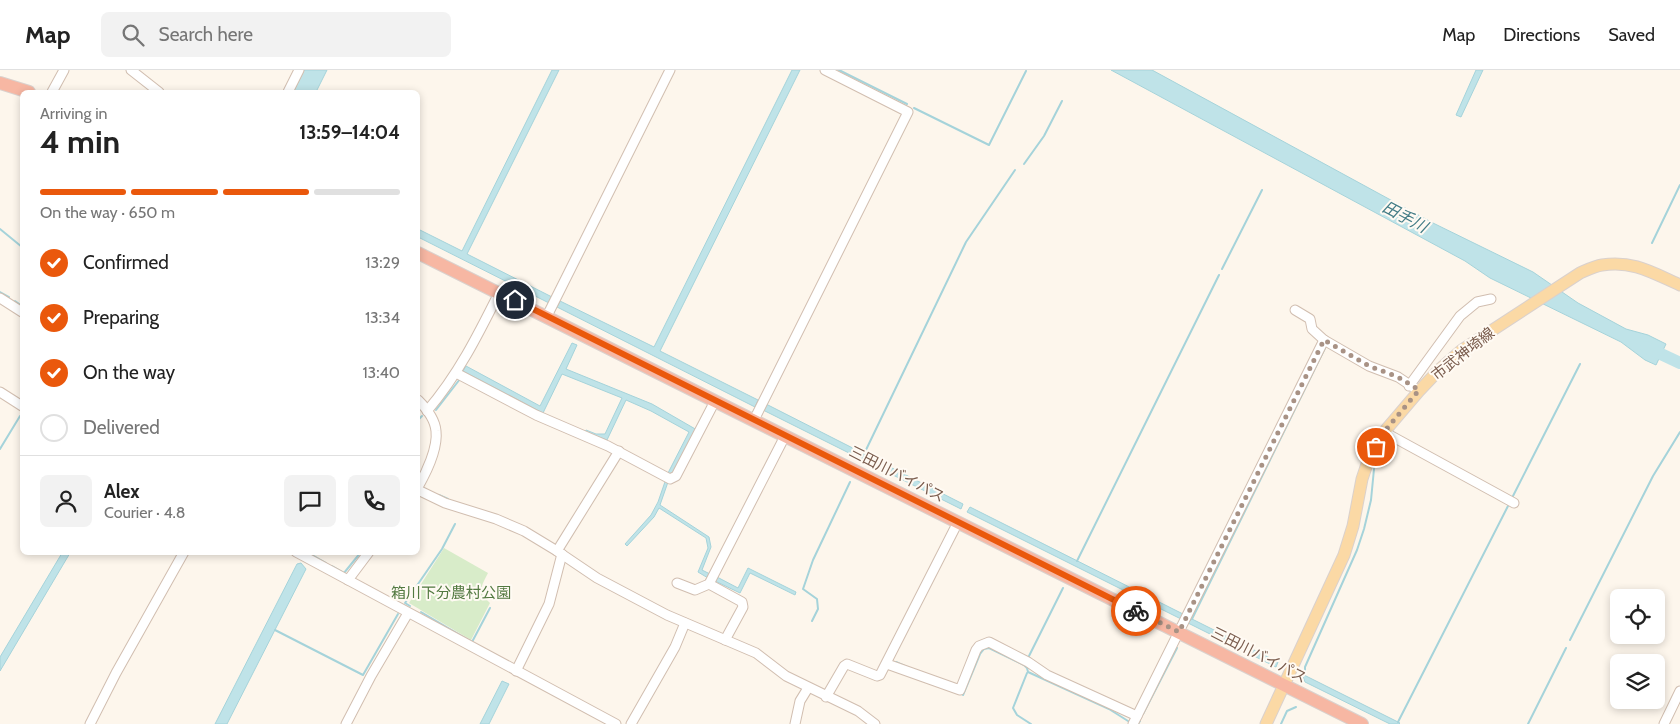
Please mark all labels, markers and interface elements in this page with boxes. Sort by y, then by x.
search box [101,12,451,57]
text: Map [25,20,71,49]
icon: search [119,21,147,49]
text: Search here [159,23,253,46]
text: Map [1442,24,1475,46]
text: Directions [1503,24,1580,46]
text: Saved [1608,24,1655,46]
text: Arriving in [40,104,107,123]
text: 13:59–14:04 [299,121,400,144]
text: 4 min [40,122,120,161]
water label: 田手川 [1379,197,1432,238]
text: On the way · 650 m [40,203,175,222]
icon: check [40,249,68,277]
text: Confirmed [83,251,169,274]
text: 13:29 [365,253,400,272]
pin [494,279,536,321]
icon: home [501,286,529,314]
icon: check [40,304,68,332]
text: Preparing [83,306,159,329]
text: 13:34 [365,308,400,327]
street label: 市武神埼線 [1428,324,1498,384]
icon: check [40,359,68,387]
text: On the way [83,361,175,384]
text: 13:40 [362,363,400,382]
text: Delivered [83,416,160,439]
pin [1355,426,1397,468]
icon: bag [1362,433,1390,461]
street label: 三田川バイパス [846,442,948,506]
button: person [40,475,92,527]
button: chat [284,475,336,527]
button: phone [348,475,400,527]
text: Alex [104,480,140,503]
text: Courier · 4.8 [104,503,186,522]
park label: 箱川下分農村公園 [391,584,511,602]
courier [1111,586,1161,636]
map controls [1610,589,1665,709]
button: locate [1610,589,1665,644]
icon: bike [1122,597,1150,625]
street label: 三田川バイパス [1208,623,1310,687]
button: layers [1610,654,1665,709]

